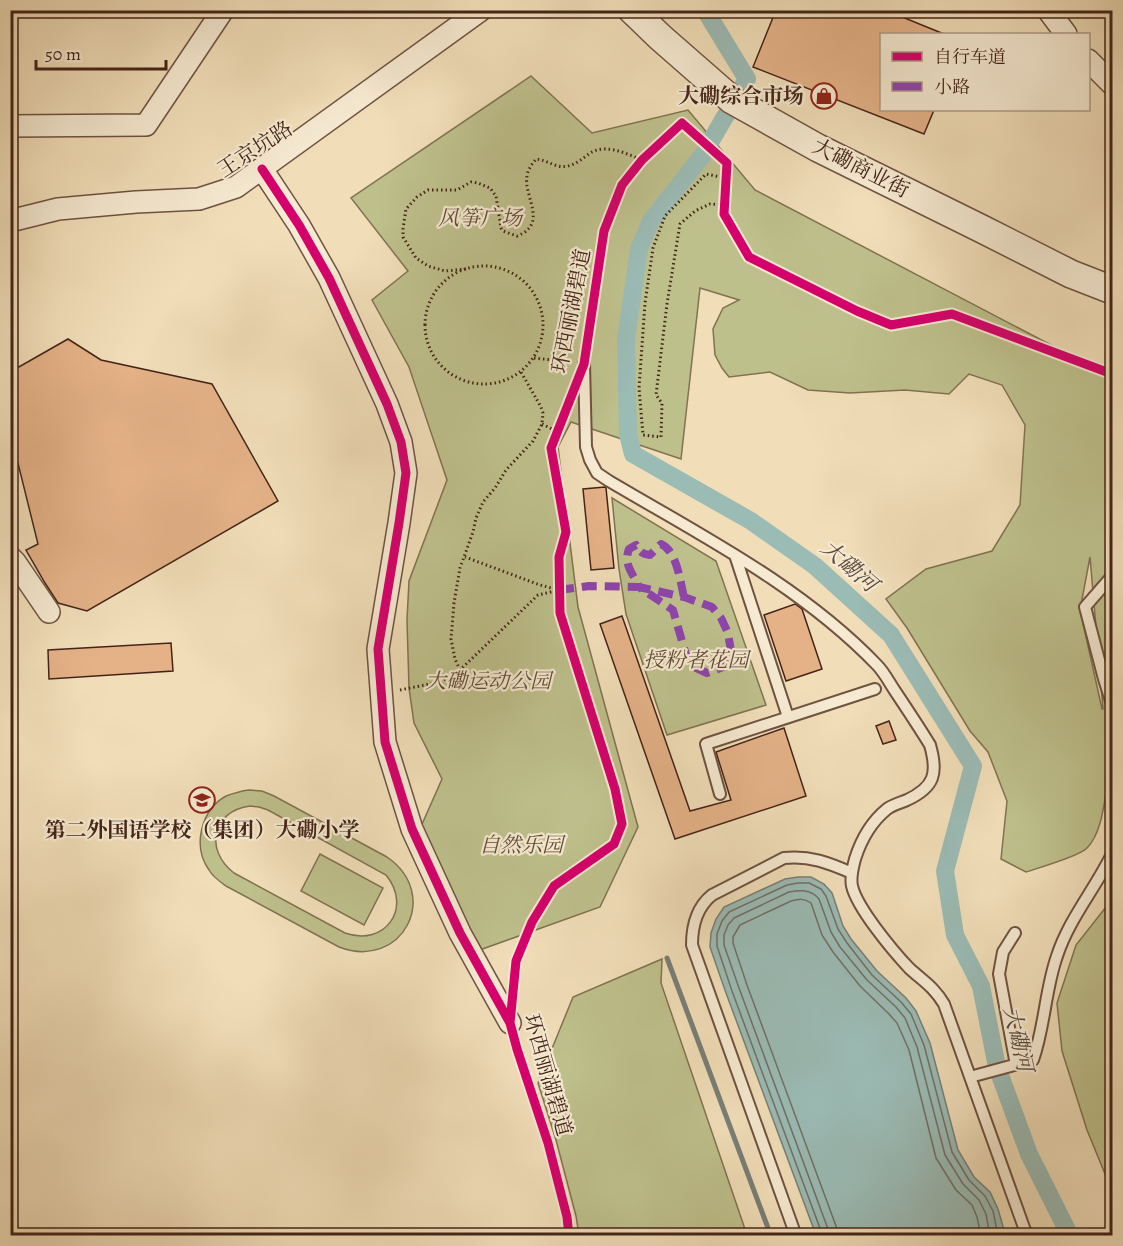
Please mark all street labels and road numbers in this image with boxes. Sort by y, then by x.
street label: 王京坑路 [212,114,298,184]
street label: 大磡商业街 [808,132,914,204]
street label: 环西丽湖碧道 [545,246,597,376]
street label: 环西丽湖碧道 [517,1011,579,1139]

